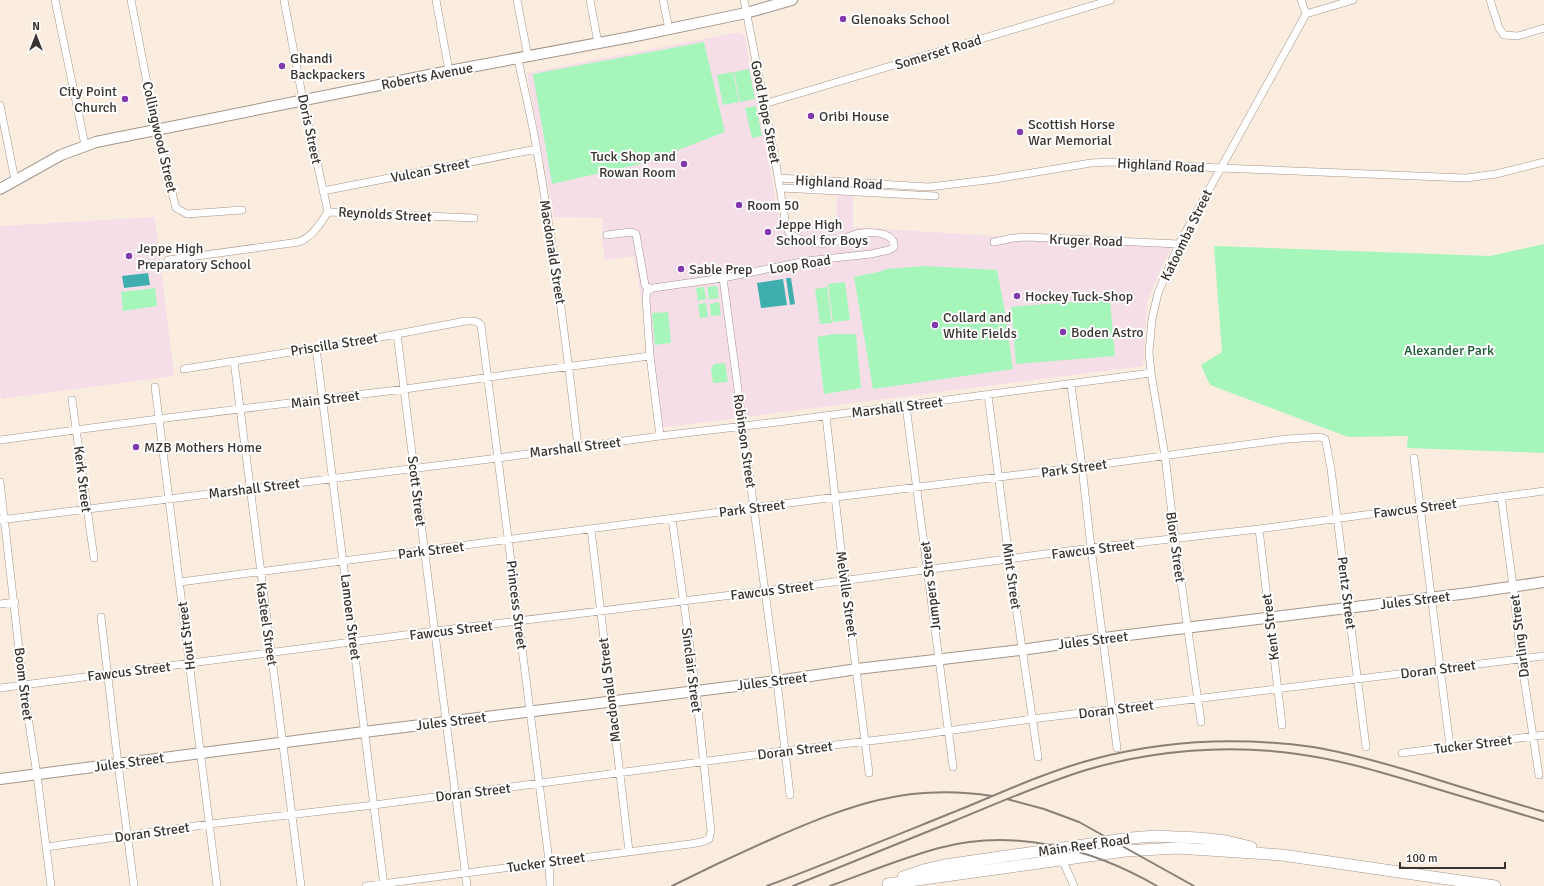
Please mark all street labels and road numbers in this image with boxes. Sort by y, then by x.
street label: Somerset Road [893,31,983,74]
street label: Roberts Avenue [380,59,474,94]
street label: Good Hope Street [747,59,784,165]
street label: Collingwood Street [138,80,181,195]
street label: Doris Street [294,92,325,166]
street label: Vulcan Street [389,154,471,186]
street label: Highland Road [1117,155,1205,176]
street label: Highland Road [795,172,883,193]
street label: Katoomba Street [1157,187,1216,284]
street label: Macdonald Street [536,199,569,306]
street label: Reynolds Street [338,204,432,225]
street label: Kruger Road [1049,231,1123,250]
street label: Loop Road [768,251,832,278]
street label: Priscilla Street [289,329,379,360]
street label: Main Street [290,387,361,412]
street label: Robinson Street [729,393,760,489]
street label: Marshall Street [850,393,944,422]
street label: Marshall Street [528,433,622,462]
street label: Kerk Street [70,445,95,513]
street label: Scott Street [404,455,429,527]
street label: Park Street [1040,455,1108,482]
street label: Marshall Street [207,474,301,503]
street label: Fawcus Street [1373,495,1458,522]
street label: Park Street [718,496,786,521]
street label: Blore Street [1162,511,1189,584]
street label: Fawcus Street [1051,536,1136,563]
street label: Park Street [397,538,465,563]
street label: Jumpers Street [917,540,944,632]
street label: Mint Street [998,542,1025,611]
street label: Melville Street [832,550,861,638]
street label: Pentz Street [1334,556,1359,630]
street label: Princess Street [503,559,530,651]
street label: Lamoen Street [337,573,364,661]
street label: Fawcus Street [730,577,815,604]
street label: Kasteel Street [252,581,281,667]
street label: Jules Street [1379,588,1451,613]
street label: Kent Street [1258,592,1283,661]
street label: Darling Street [1506,593,1533,678]
street label: Hout Street [174,601,199,671]
street label: Fawcus Street [409,617,494,644]
street label: Sinclair Street [678,627,705,714]
street label: Jules Street [1057,628,1129,653]
street label: Macdonald Street [595,637,624,743]
street label: Boom Street [11,646,36,722]
street label: Doran Street [1399,656,1477,683]
street label: Fawcus Street [87,658,172,685]
street label: Jules Street [736,669,808,694]
street label: Doran Street [1077,696,1155,723]
street label: Jules Street [415,709,487,734]
street label: Tucker Street [1433,731,1513,758]
street label: Doran Street [756,737,834,764]
street label: Jules Street [93,749,165,776]
street label: Doran Street [434,779,512,806]
street label: Doran Street [113,819,191,846]
street label: Main Reef Road [1037,831,1131,860]
street label: Tucker Street [506,849,586,876]

